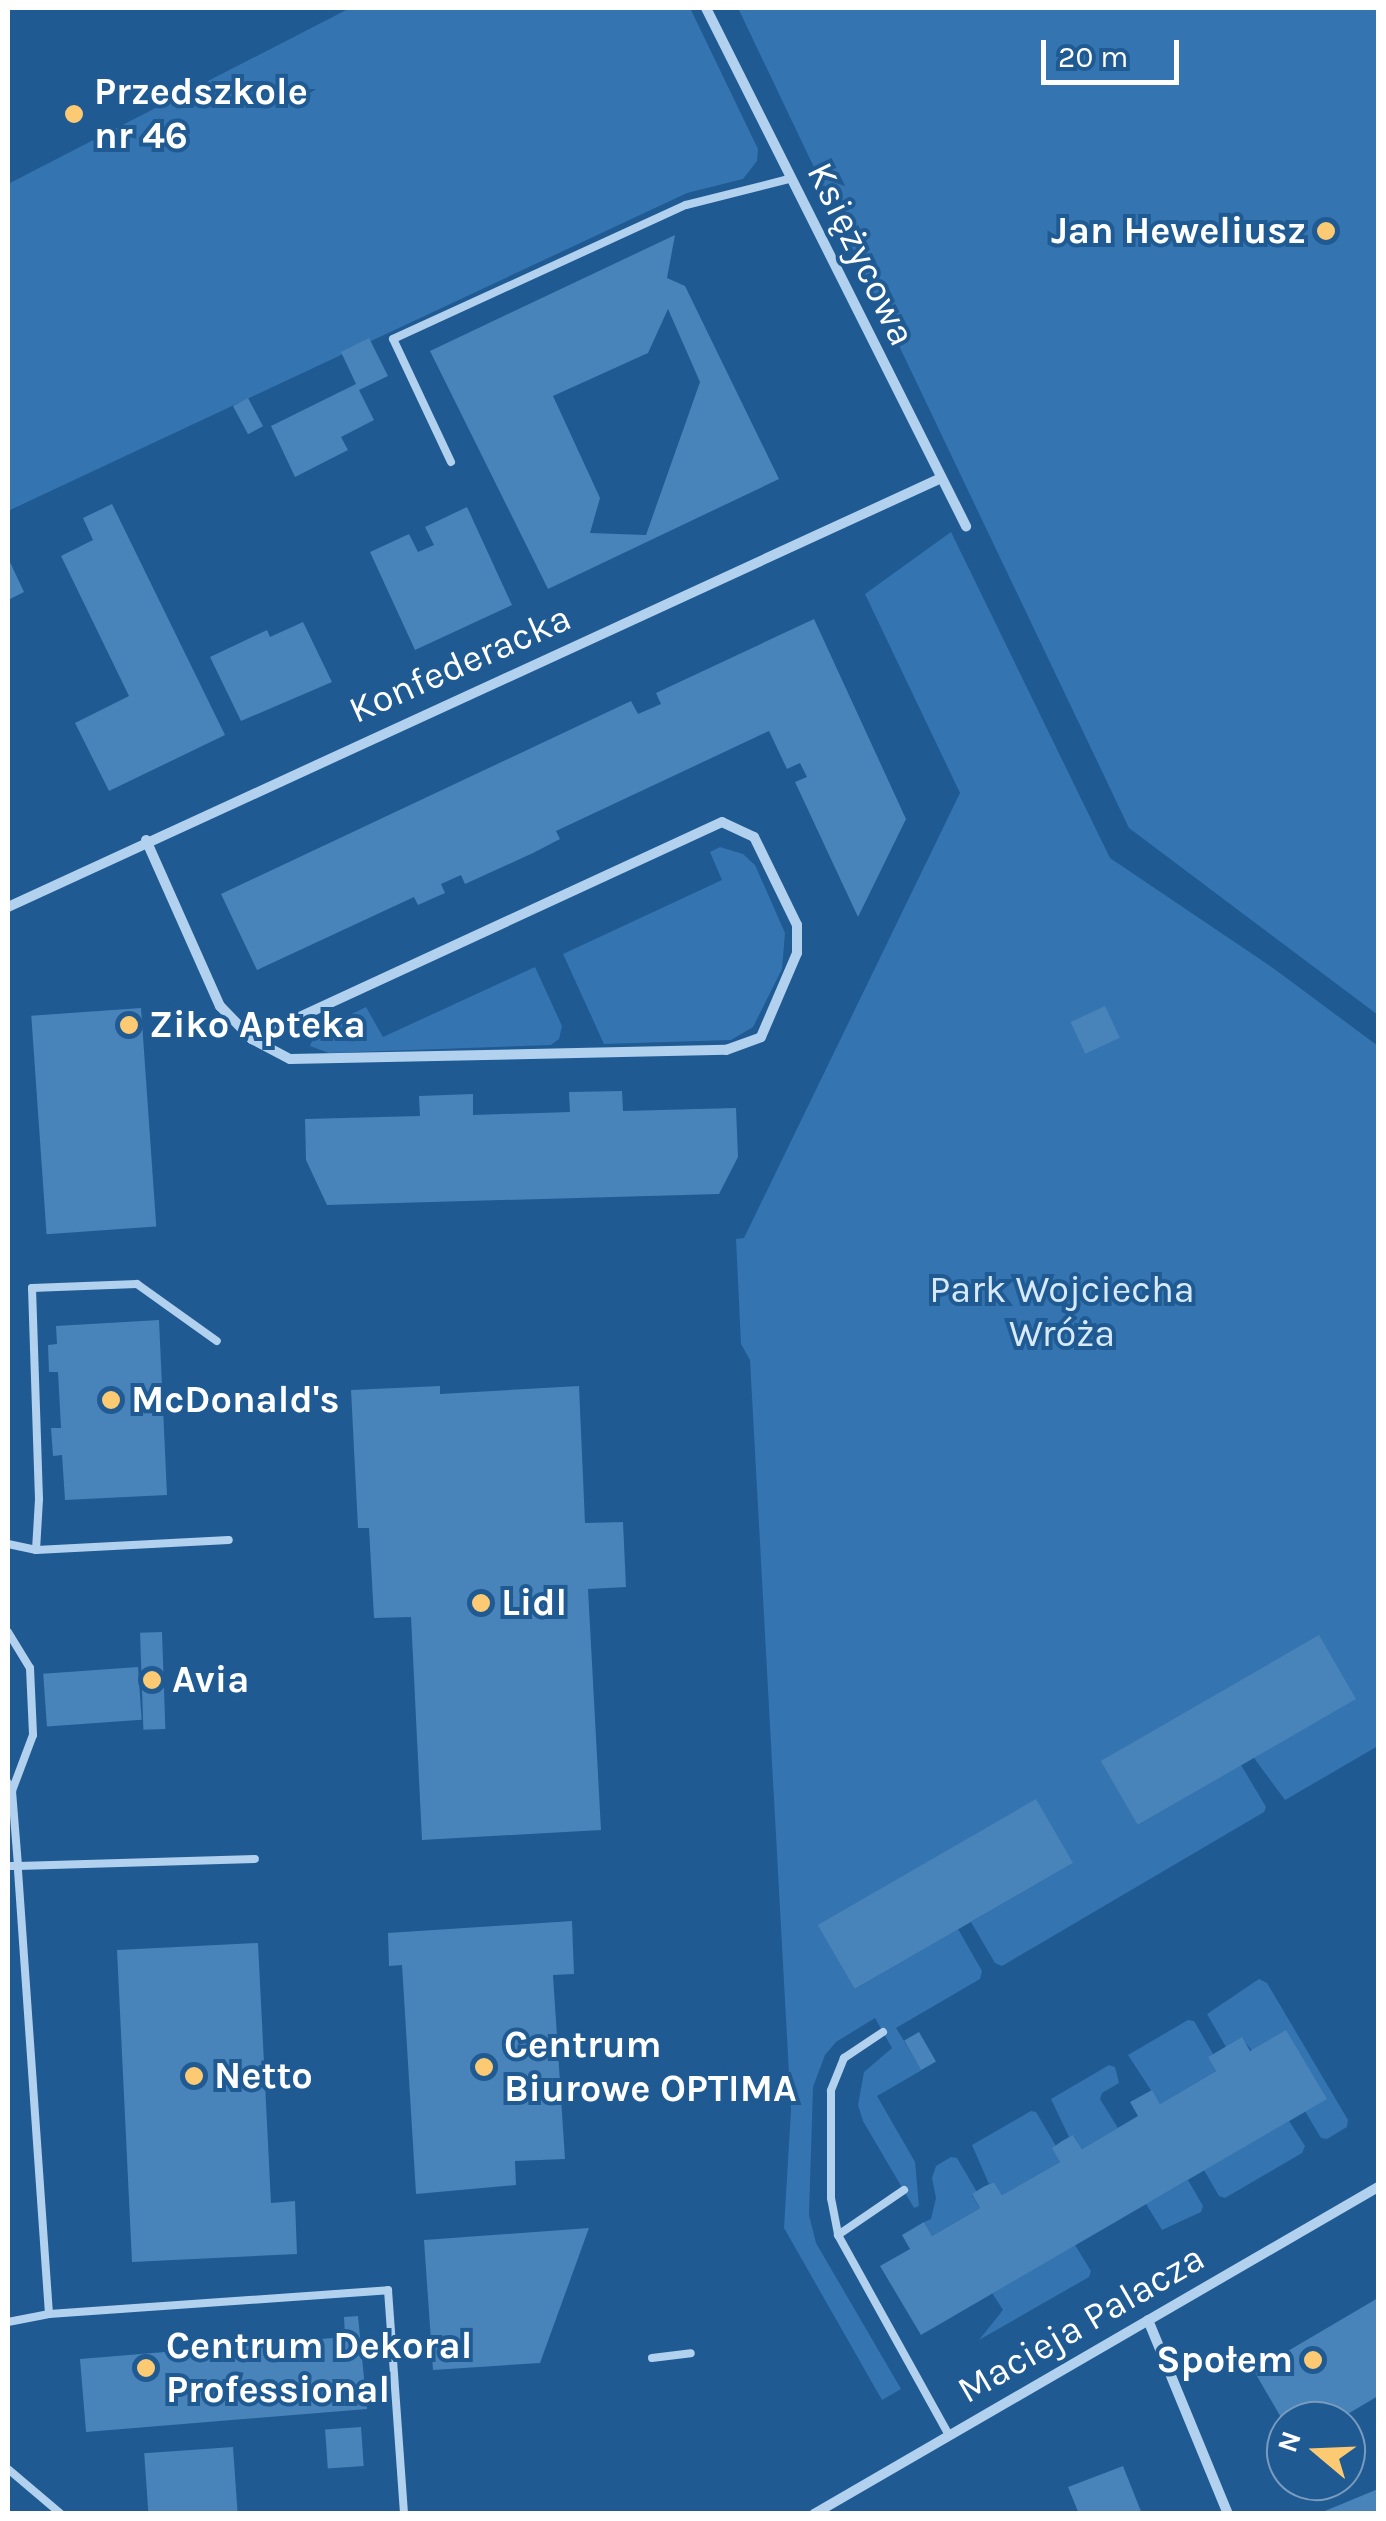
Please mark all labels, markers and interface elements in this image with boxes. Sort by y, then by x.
scale bar [1046,20,1184,82]
text: 20 m [1058,39,1128,75]
place label: Przedszkole nr 46 [94,69,308,158]
marker: Przedszkole nr 46 [63,103,85,125]
street label: Księżycowa [797,155,925,353]
place label: Jan Heweliusz [1051,208,1306,254]
marker: Jan Heweliusz [1315,220,1337,242]
street label: Konfederacka [342,595,578,733]
place label: Ziko Apteka [149,1002,366,1048]
marker: Ziko Apteka [118,1014,140,1036]
park label: Park Wojciecha Wróża [929,1267,1195,1356]
place label: McDonald's [131,1377,340,1423]
marker: McDonald's [100,1389,122,1411]
place label: Lidl [501,1580,567,1626]
marker: Lidl [470,1592,492,1614]
place label: Avia [172,1657,249,1703]
marker: Avia [141,1669,163,1691]
place label: Centrum Biurowe OPTIMA [504,2022,797,2112]
place label: Netto [214,2053,313,2099]
marker: Centrum Biurowe OPTIMA [473,2056,495,2078]
marker: Netto [183,2065,205,2087]
street label: Macieja Palacza [949,2235,1213,2413]
place label: Centrum Dekoral Professional [166,2323,472,2412]
place label: Społem [1156,2337,1293,2383]
marker: Społem [1302,2349,1324,2371]
marker: Centrum Dekoral Professional [135,2357,157,2379]
north arrow [1266,2401,1366,2501]
text: N [1270,2427,1308,2457]

